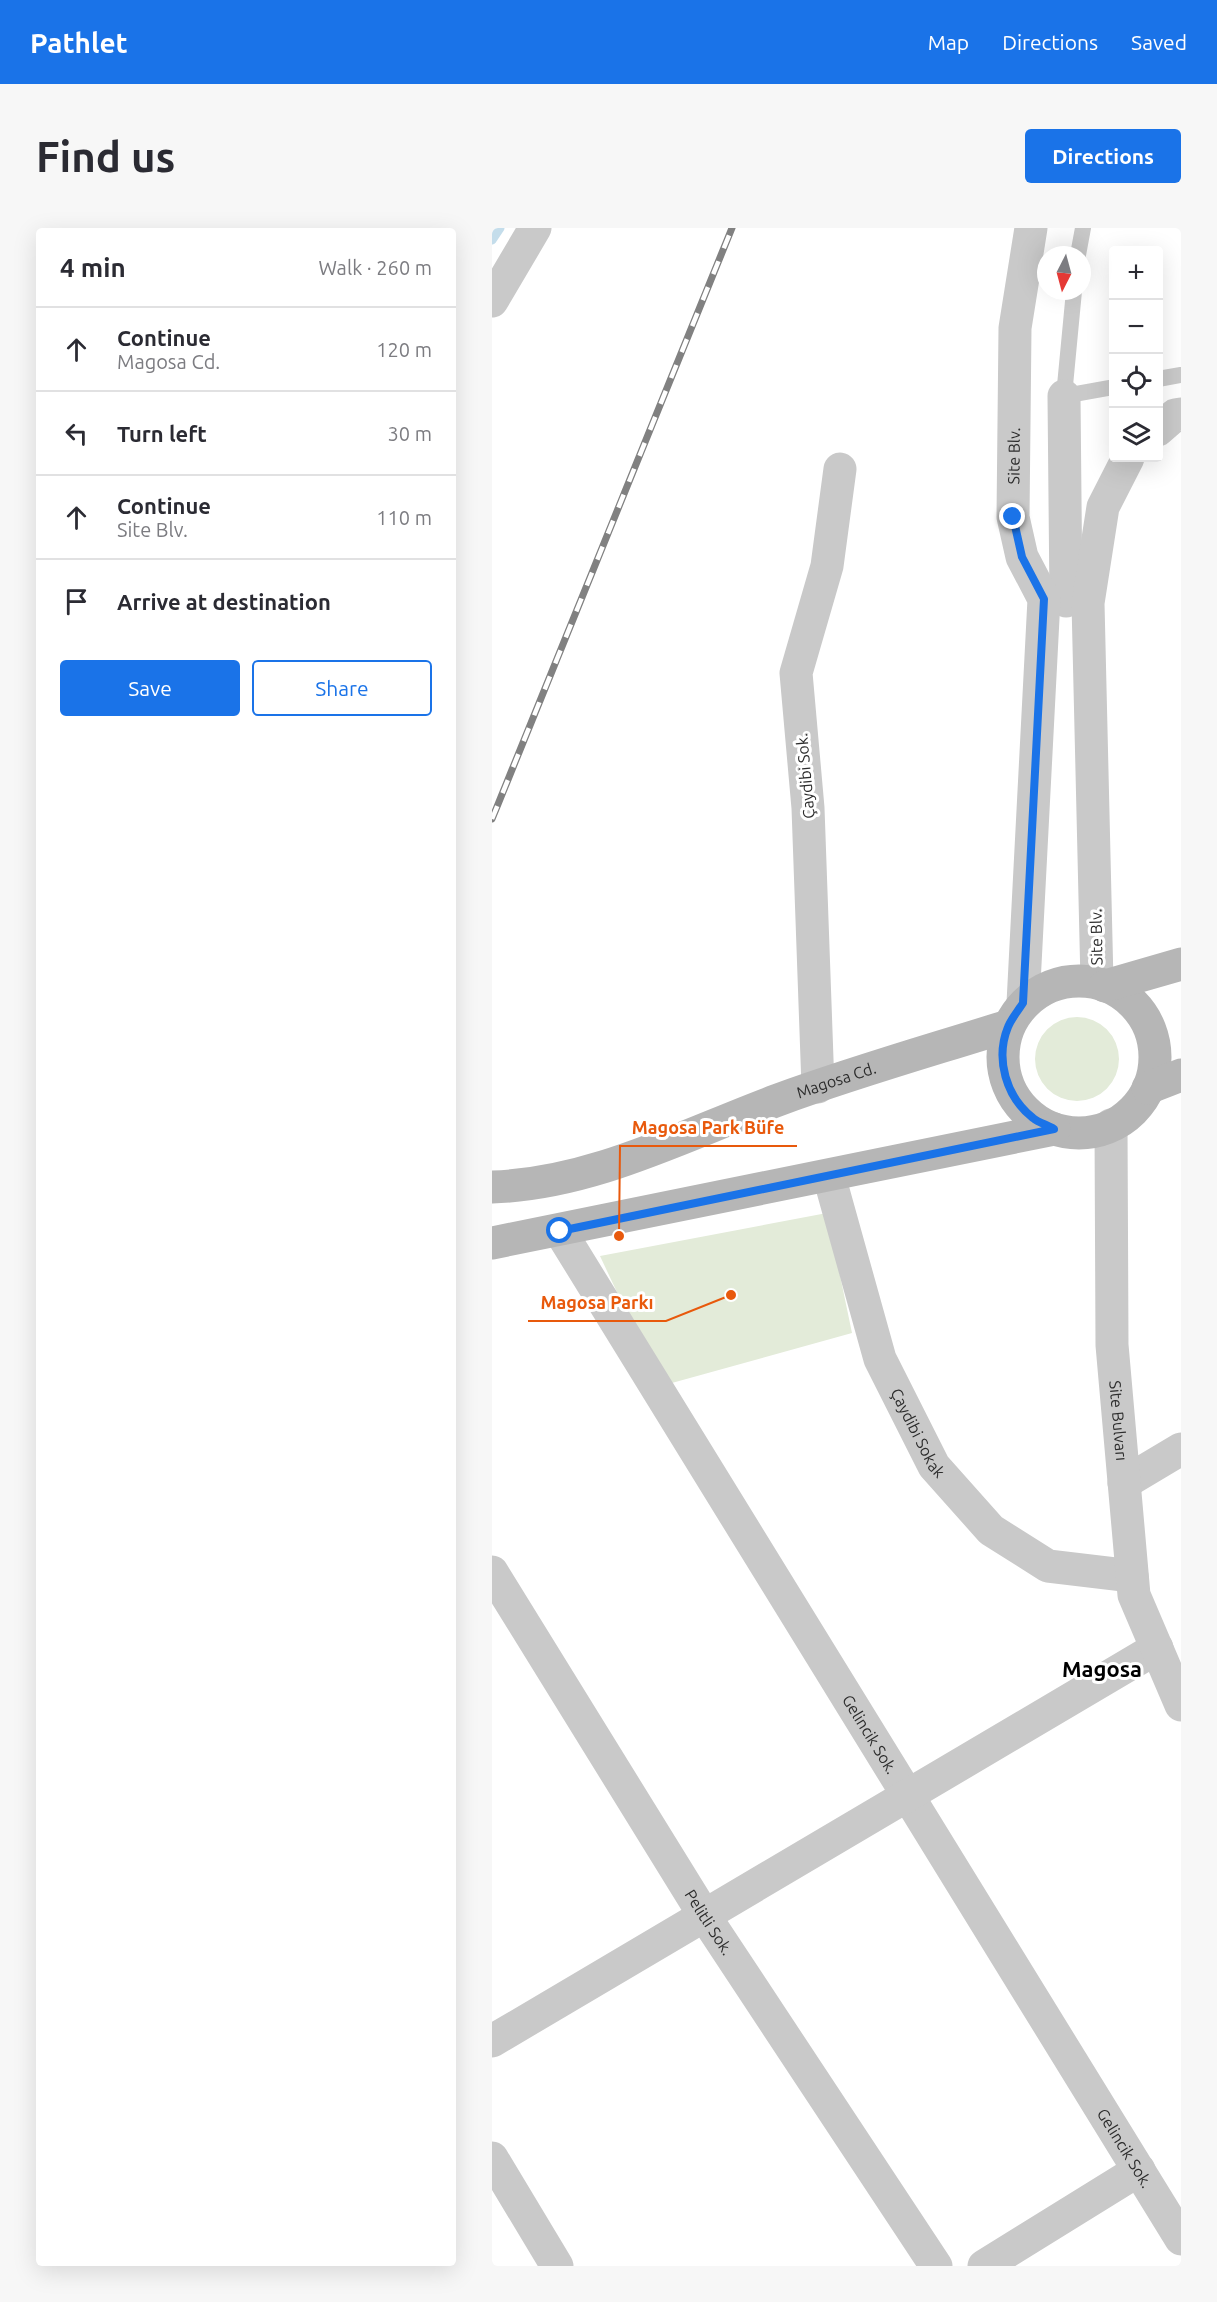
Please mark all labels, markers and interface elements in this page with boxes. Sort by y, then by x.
text: Pathlet [30,27,128,58]
text: Map [928,30,969,54]
text: Directions [1002,30,1098,54]
text: Saved [1131,30,1187,54]
button: Directions [1025,129,1181,183]
text: Find us [36,133,175,180]
north arrow [1037,246,1091,300]
map controls [1109,246,1163,462]
button: + [1109,246,1163,300]
text: 4 min [60,253,126,282]
text: Walk · 260 m [319,256,432,279]
button: − [1109,300,1163,354]
text: Continue [117,325,211,350]
icon: ahead [60,333,93,366]
text: 120 m [376,338,432,361]
text: Magosa Cd. [117,350,220,373]
button: locate [1109,354,1163,408]
button: layers [1109,408,1163,462]
icon: left [60,417,93,450]
text: Turn left [117,421,207,446]
text: 30 m [388,422,432,445]
street label: Site Blv. [1004,428,1023,484]
text: Continue [117,493,211,518]
icon: ahead [60,501,93,534]
route end [999,503,1025,529]
text: 110 m [376,506,432,529]
text: Site Blv. [117,518,188,541]
icon: arrive [60,585,93,618]
text: Arrive at destination [117,589,331,614]
button: Save [60,660,240,716]
button: Share [252,660,432,716]
street label: Çaydibi Sok. [792,733,818,819]
street label: Site Blv. [1087,909,1105,965]
street label: Magosa Cd. [794,1058,878,1102]
callout: Magosa Park Büfe [620,1110,797,1146]
text: Magosa Park Büfe [632,1117,784,1137]
route start [546,1217,572,1243]
callout: Magosa Parkı [528,1285,666,1321]
text: Magosa Parkı [540,1292,654,1312]
street label: Site Bulvarı [1106,1380,1131,1462]
street label: Çaydibi Sokak [887,1385,949,1481]
district label: Magosa [1062,1656,1142,1681]
street label: Gelincik Sok. [839,1691,901,1777]
street label: Pelitli Sok. [681,1886,737,1958]
street label: Gelincik Sok. [1094,2105,1156,2191]

